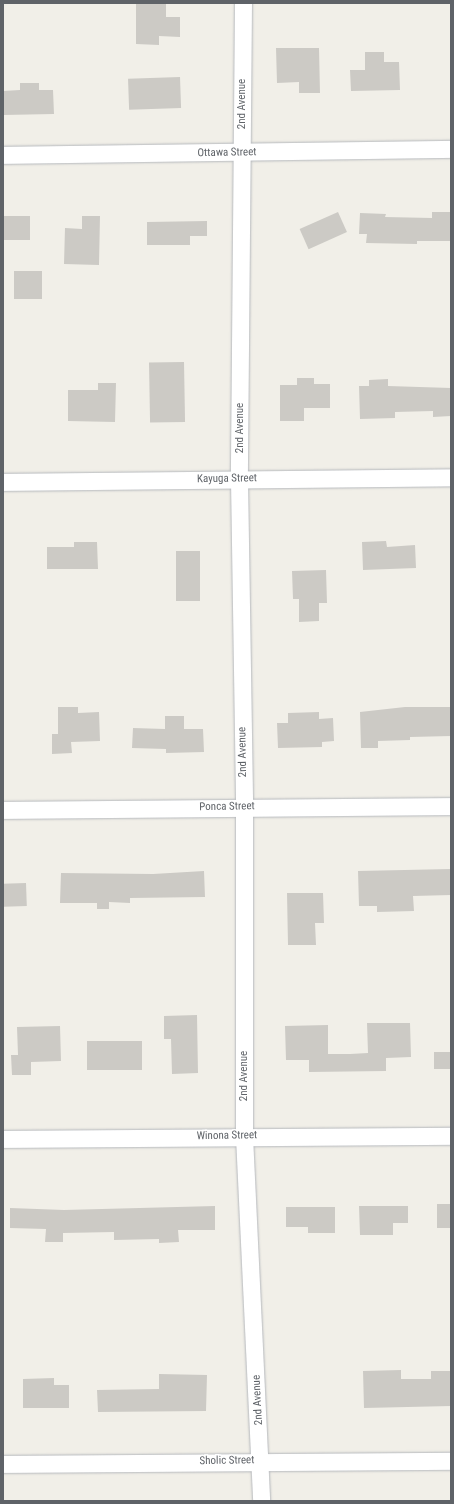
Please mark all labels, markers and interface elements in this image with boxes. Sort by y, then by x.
street label: 2nd Avenue [235,79,249,129]
street label: Ottawa Street [197,146,257,160]
street label: 2nd Avenue [233,403,247,453]
street label: Kayuga Street [197,472,257,486]
street label: 2nd Avenue [236,727,250,777]
street label: Ponca Street [199,800,255,814]
street label: 2nd Avenue [237,1051,251,1101]
street label: Winona Street [197,1129,257,1143]
street label: 2nd Avenue [250,1374,266,1426]
street label: Sholic Street [199,1454,255,1468]

